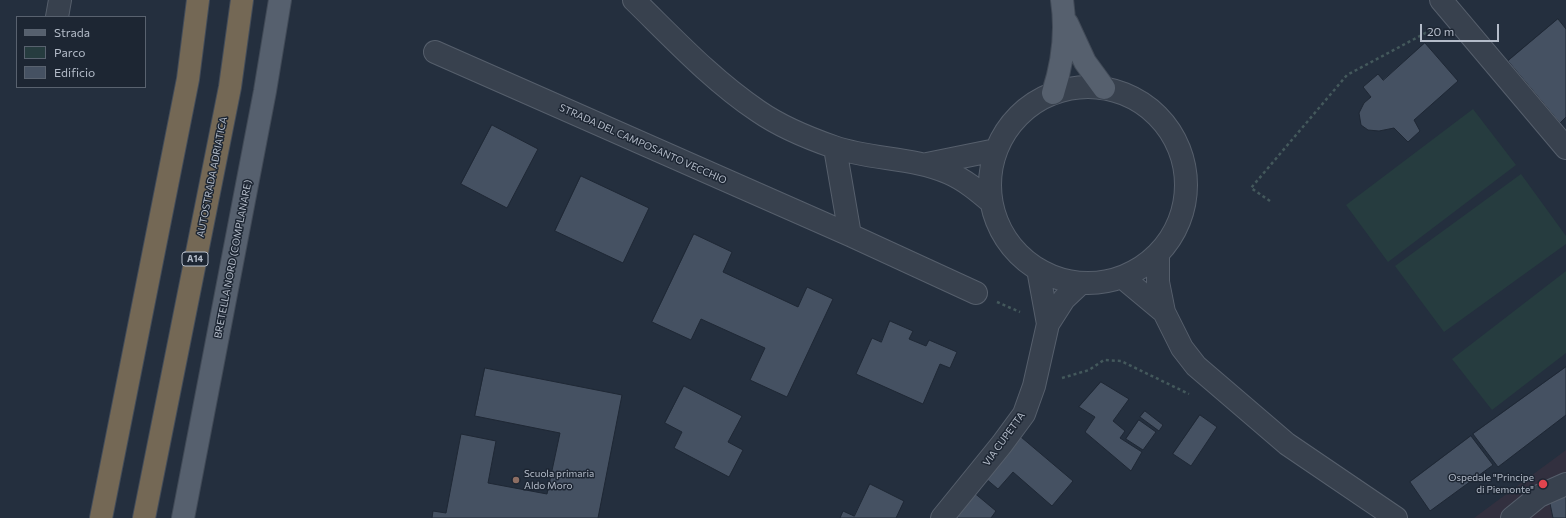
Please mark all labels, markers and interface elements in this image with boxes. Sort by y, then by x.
legend [16,16,146,88]
scale bar [1422,16,1501,42]
text: 20 m [1427,24,1454,38]
text: Strada [54,25,90,39]
text: Parco [54,45,86,59]
text: Edificio [54,65,95,79]
street label: STRADA DEL CAMPOSANTO VECCHIO [558,102,728,186]
street label: AUTOSTRADA ADRIATICA [194,116,230,238]
street label: BRETELLA NORD (COMPLANARE) [212,179,254,339]
road number: A14 [182,252,208,266]
street label: VIA CUPETTA [980,410,1028,468]
place label: Scuola primaria Aldo Moro [524,468,594,492]
place label: Ospedale "Principe di Piemonte" [1448,472,1534,496]
marker: Scuola primaria Aldo Moro [511,475,521,485]
marker: Ospedale "Principe di Piemonte" [1537,478,1549,490]

